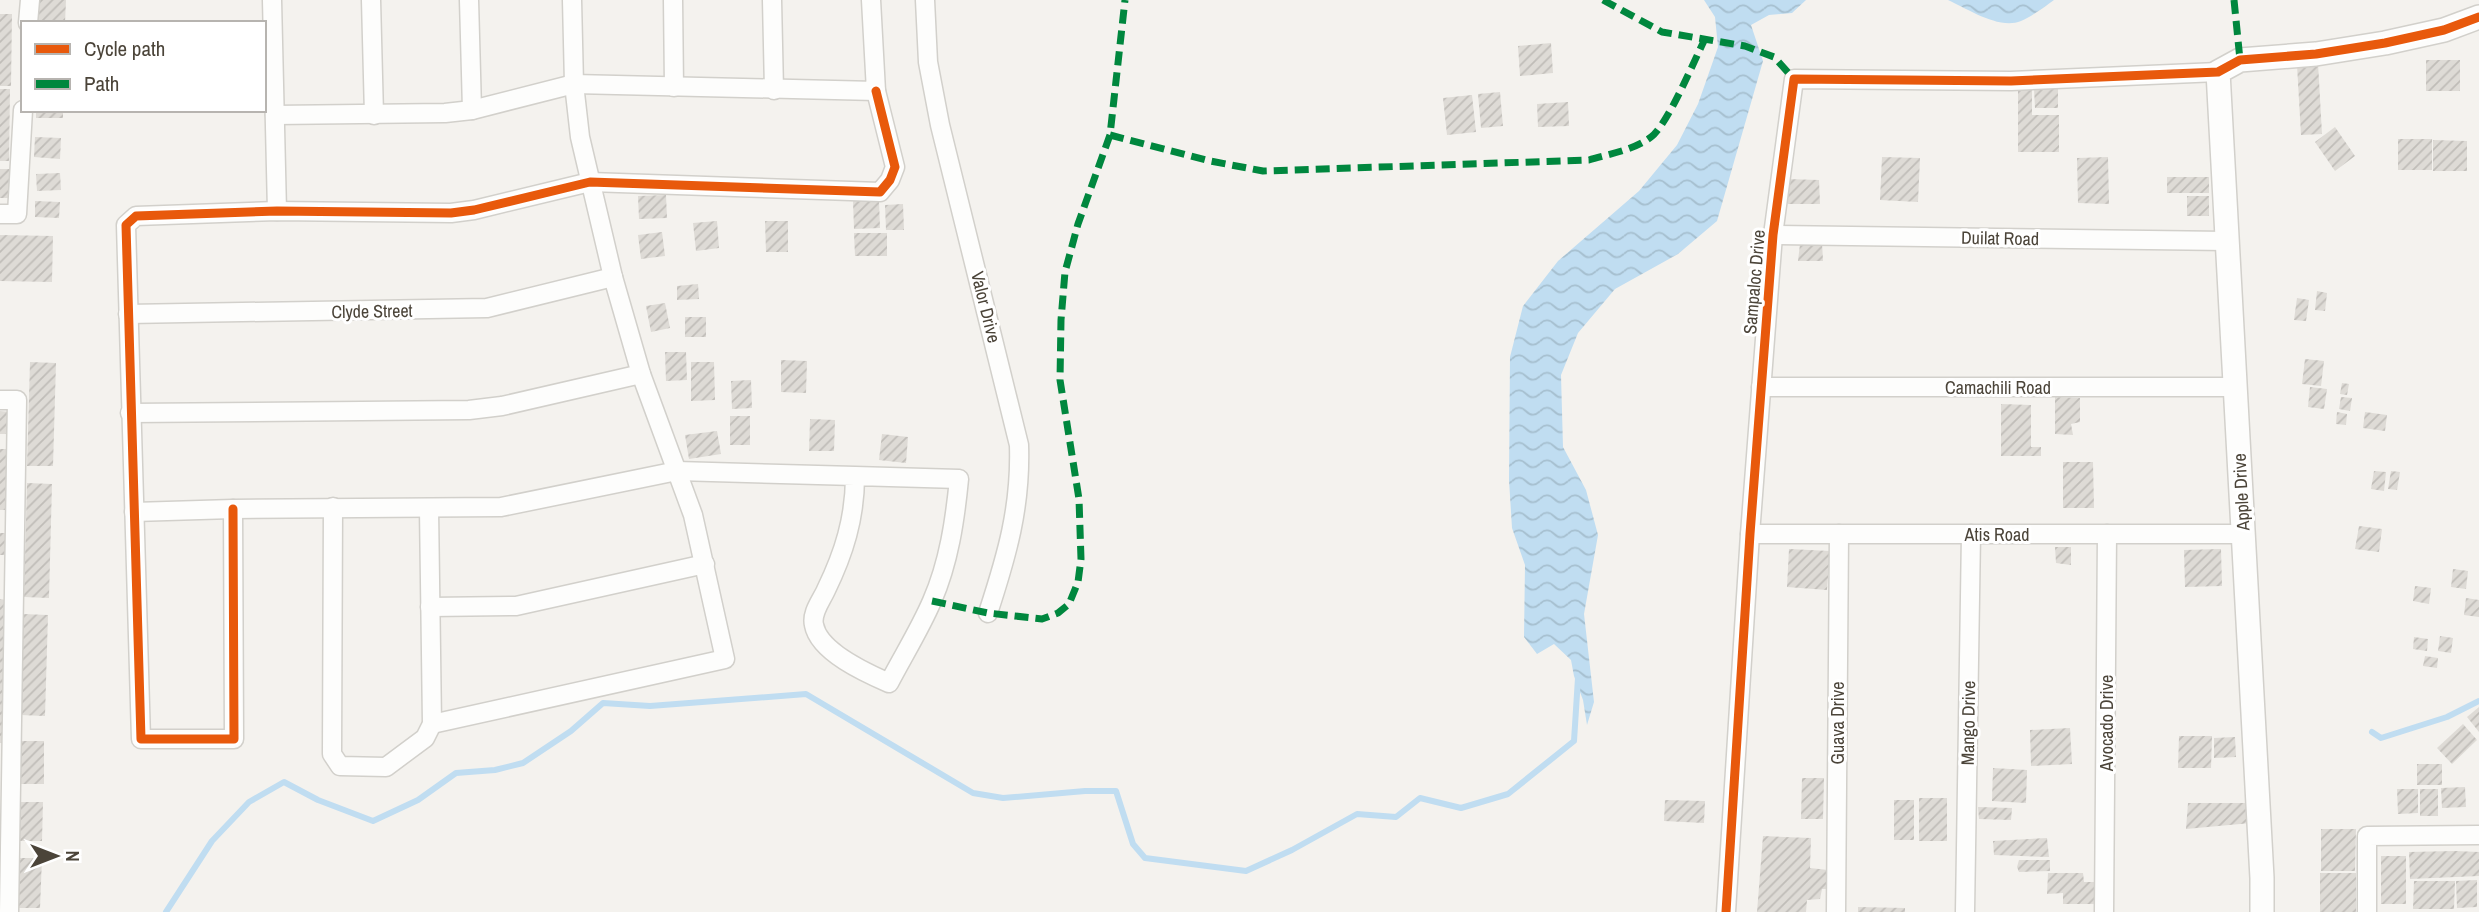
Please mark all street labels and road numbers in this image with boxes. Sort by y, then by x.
street label: Duilat Road [1961,225,2039,251]
street label: Sampaloc Drive [1737,229,1771,335]
street label: Valor Drive [965,269,1007,345]
street label: Clyde Street [331,298,413,324]
street label: Camachili Road [1945,375,2051,400]
street label: Apple Drive [2226,453,2256,532]
street label: Atis Road [1964,522,2029,547]
street label: Avocado Drive [2094,675,2119,772]
street label: Mango Drive [1955,681,1981,765]
street label: Guava Drive [1825,682,1850,764]

